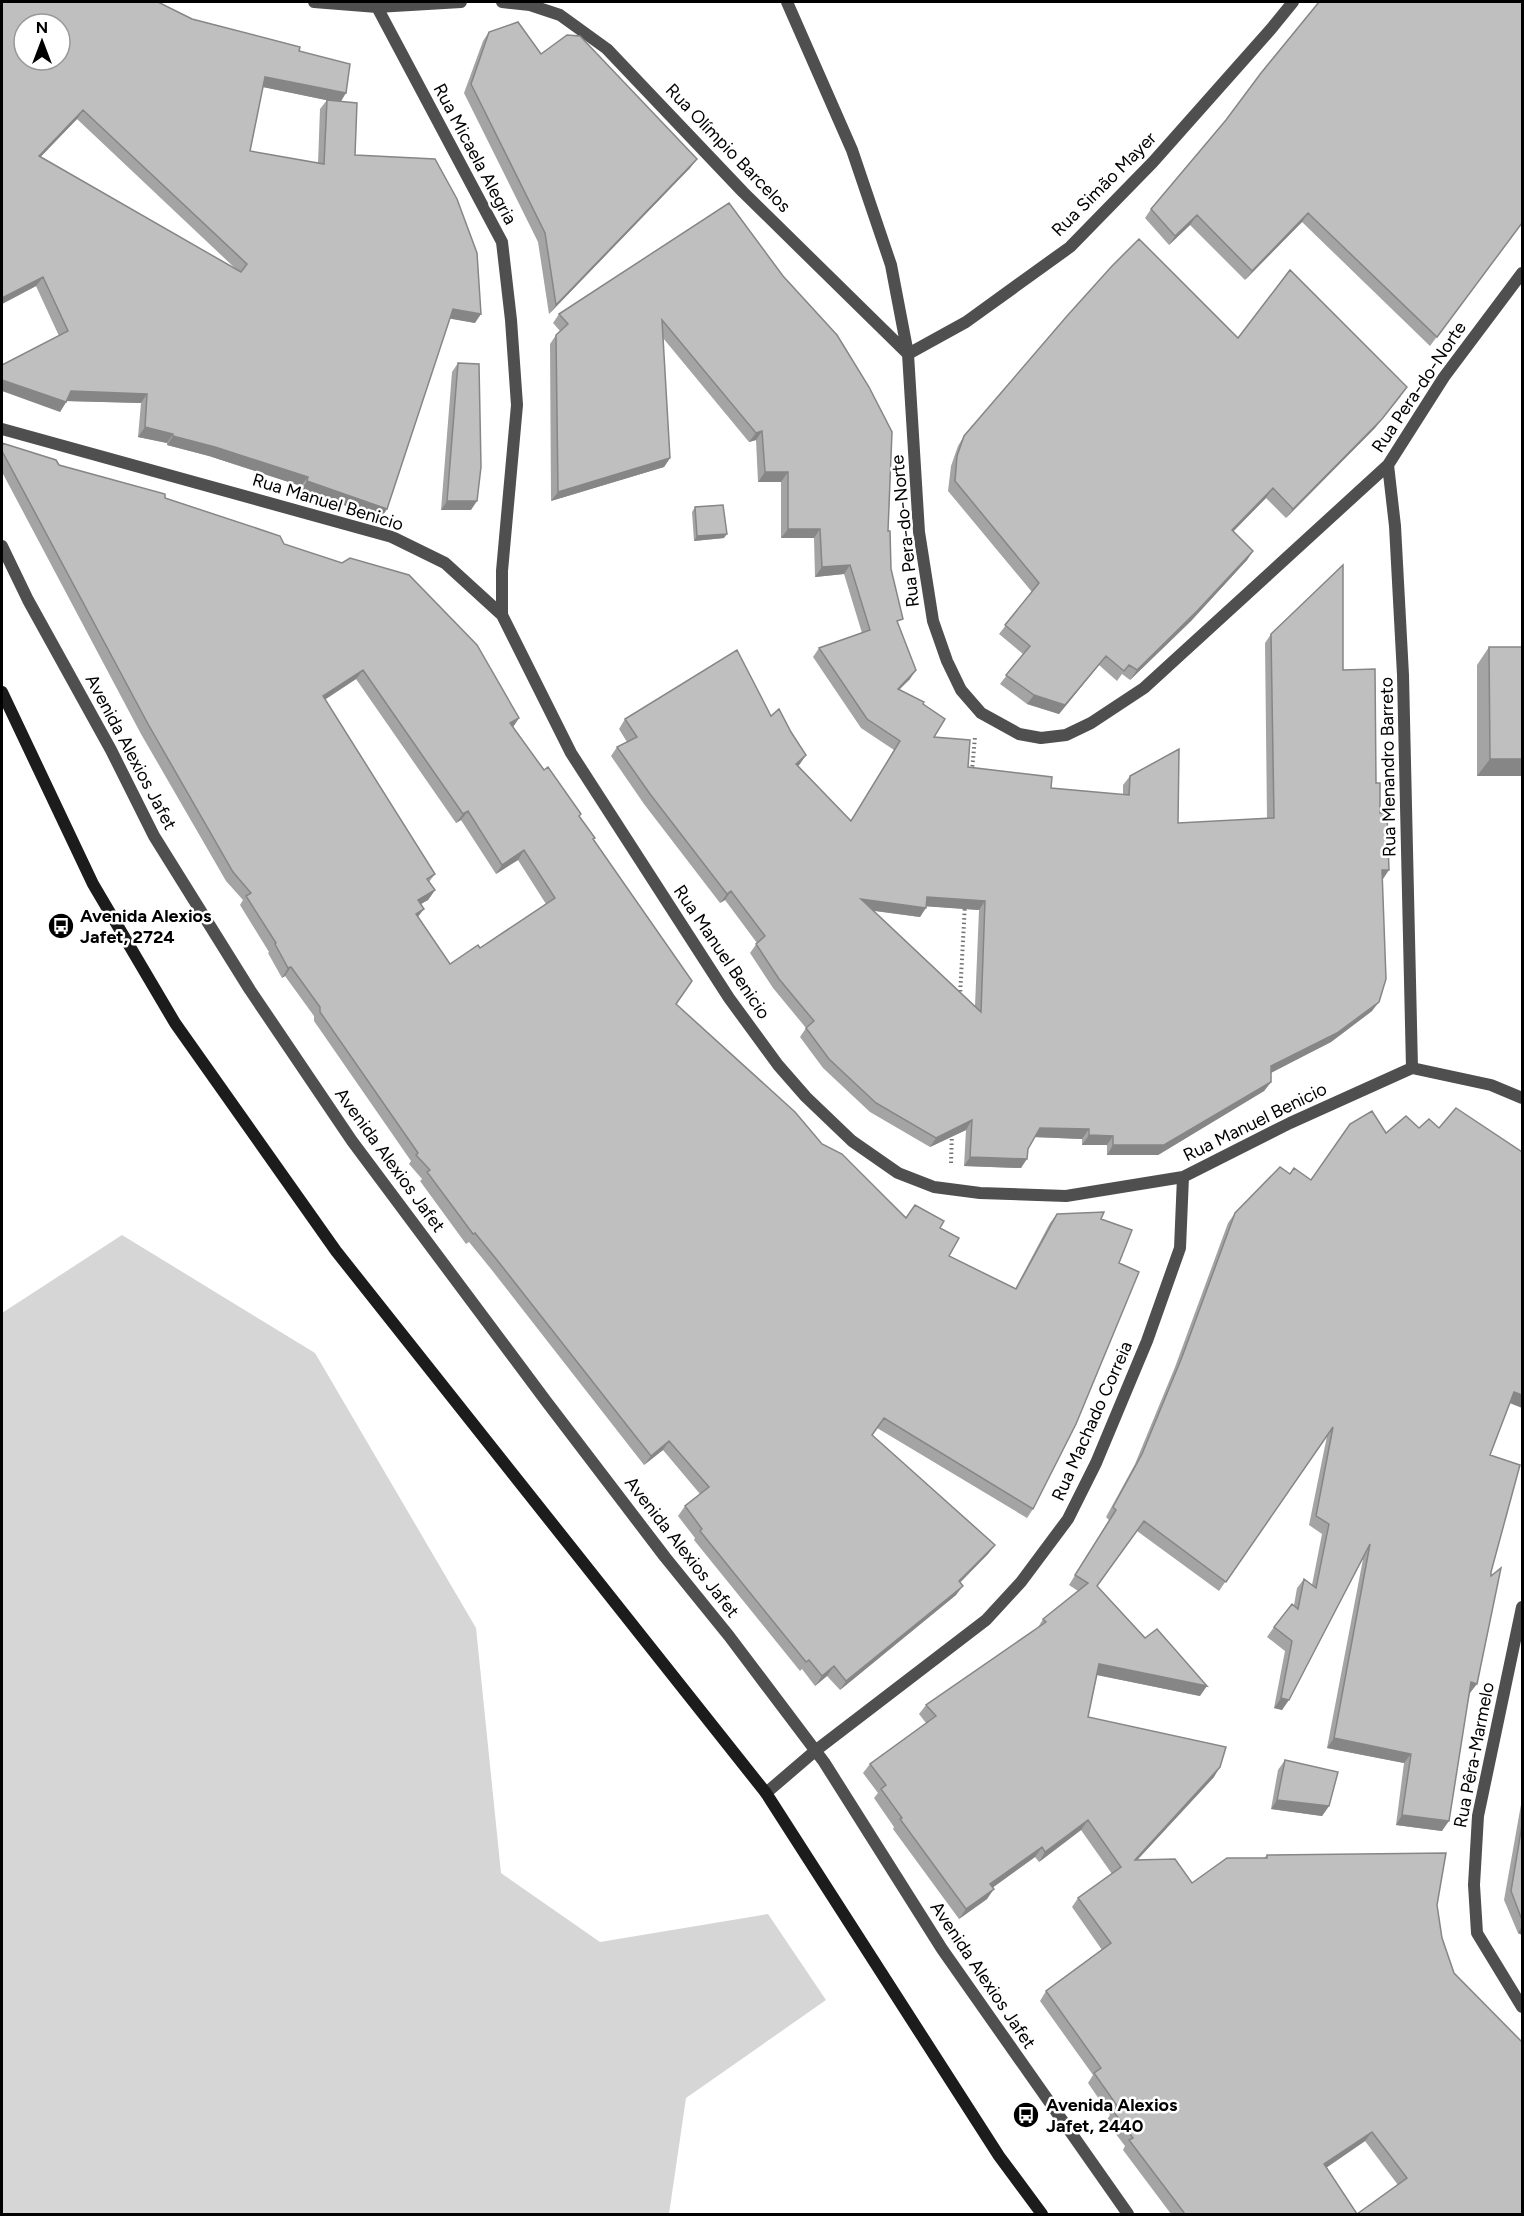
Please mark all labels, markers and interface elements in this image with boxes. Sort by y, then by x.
north arrow [12,12,72,72]
text: N [36,18,48,37]
street label: Rua Olímpio Barcelos [661,79,795,217]
street label: Rua Micaela Alegria [429,80,521,228]
street label: Rua Simão Mayer [1047,127,1161,241]
street label: Rua Pera-do-Norte [1367,317,1471,457]
street label: Rua Pera-do-Norte [886,453,924,608]
street label: Rua Manuel Benicio [250,469,406,535]
street label: Avenida Alexios Jafet [81,671,181,834]
street label: Rua Menandro Barreto [1375,677,1401,857]
street label: Rua Manuel Benicio [669,881,775,1023]
place label: Avenida Alexios Jafet, 2724 [80,905,212,948]
bus stop icon: Avenida Alexios Jafet, 2724 [46,911,76,941]
street label: Rua Manuel Benicio [1180,1078,1330,1166]
street label: Avenida Alexios Jafet [330,1084,450,1237]
street label: Rua Machado Correia [1047,1338,1137,1504]
street label: Avenida Alexios Jafet [620,1472,744,1622]
street label: Rua Pêra-Marmelo [1449,1680,1499,1830]
street label: Avenida Alexios Jafet [926,1897,1041,2053]
place label: Avenida Alexios Jafet, 2440 [1046,2094,1178,2137]
bus stop icon: Avenida Alexios Jafet, 2440 [1011,2100,1041,2130]

